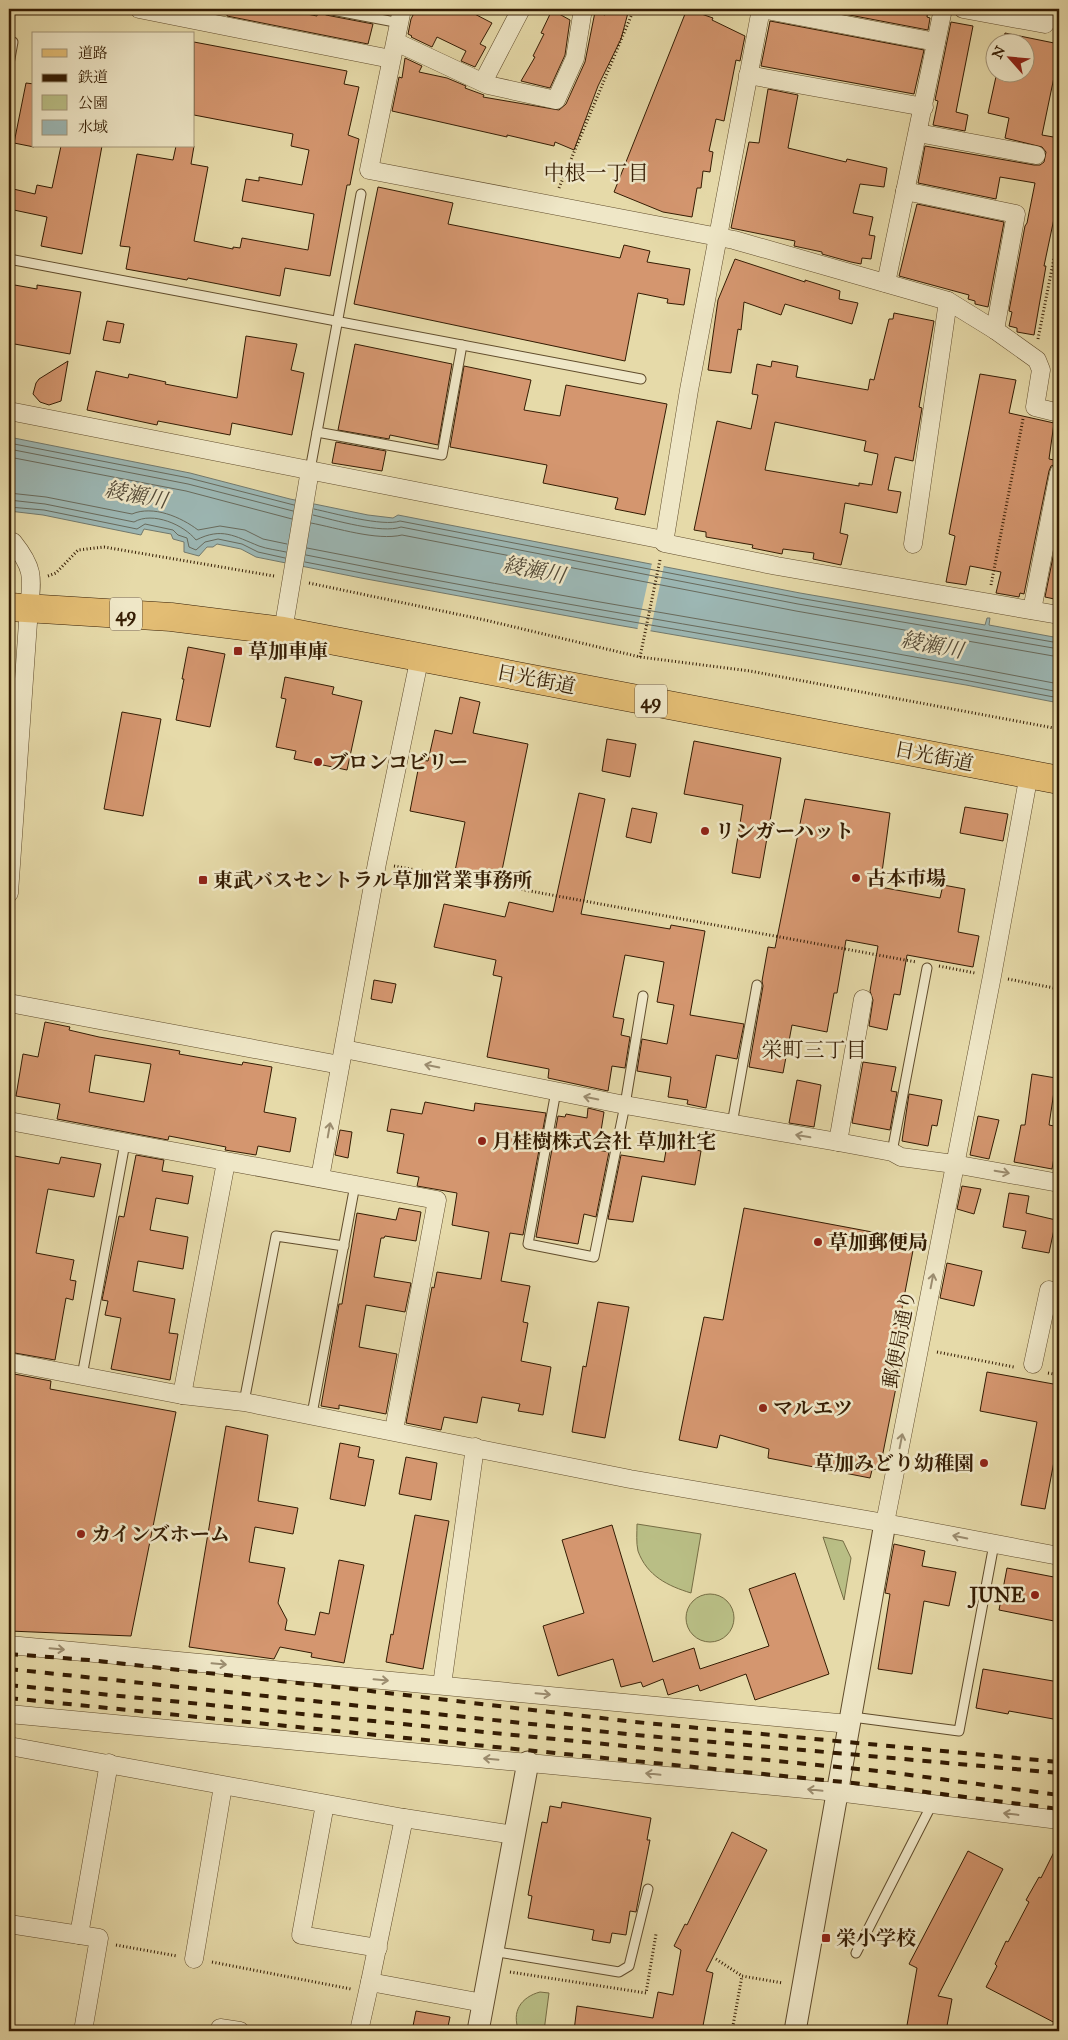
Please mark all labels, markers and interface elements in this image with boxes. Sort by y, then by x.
legend [32,32,195,148]
north arrow [986,32,1036,82]
text: N [989,43,1009,61]
text: 道路 [78,44,108,62]
text: 鉄道 [78,68,108,86]
text: 公園 [78,94,108,112]
text: 水域 [78,118,108,136]
district label: 中根一丁目 [544,160,649,186]
water label: 綾瀬川 [103,476,171,514]
water label: 綾瀬川 [501,551,569,589]
road number: 49 [110,598,142,630]
water label: 綾瀬川 [899,626,967,664]
place label: 草加車庫 [248,639,328,663]
marker: 草加車庫 [232,645,244,657]
street label: 日光街道 [494,660,578,698]
road number: 49 [635,684,667,718]
street label: 日光街道 [892,737,976,775]
place label: ブロンコビリー [328,750,468,774]
marker: ブロンコビリー [312,756,324,768]
place label: リンガーハット [715,819,854,843]
marker: リンガーハット [699,825,711,837]
place label: 古本市場 [866,866,946,890]
place label: 東武バスセントラル草加営業事務所 [213,868,532,892]
marker: 古本市場 [850,872,862,884]
marker: 東武バスセントラル草加営業事務所 [197,874,209,886]
district label: 栄町三丁目 [762,1037,867,1063]
one-way arrow [424,1061,440,1071]
one-way arrow [584,1093,600,1102]
one-way arrow [324,1122,334,1138]
place label: 月桂樹株式会社 草加社宅 [492,1129,716,1153]
one-way arrow [795,1130,811,1140]
marker: 月桂樹株式会社 草加社宅 [476,1135,488,1147]
one-way arrow [993,1168,1009,1178]
place label: 草加郵便局 [828,1230,928,1254]
marker: 草加郵便局 [812,1236,824,1248]
one-way arrow [927,1273,937,1289]
street label: 郵便局通り [878,1288,920,1390]
place label: マルエツ [773,1396,853,1420]
marker: マルエツ [757,1402,769,1414]
one-way arrow [897,1433,906,1449]
place label: 草加みどり幼稚園 [814,1451,974,1475]
marker: 草加みどり幼稚園 [978,1457,990,1469]
place label: カインズホーム [91,1522,230,1546]
marker: カインズホーム [75,1528,87,1540]
one-way arrow [952,1532,968,1542]
place label: JUNE [967,1583,1026,1609]
marker: JUNE [1029,1589,1041,1601]
one-way arrow [49,1644,65,1654]
one-way arrow [211,1660,227,1669]
one-way arrow [373,1675,389,1684]
one-way arrow [534,1690,550,1699]
one-way arrow [484,1754,500,1764]
one-way arrow [645,1769,661,1779]
one-way arrow [807,1785,823,1795]
one-way arrow [1003,1809,1019,1819]
place label: 栄小学校 [836,1926,916,1950]
marker: 栄小学校 [820,1932,832,1944]

